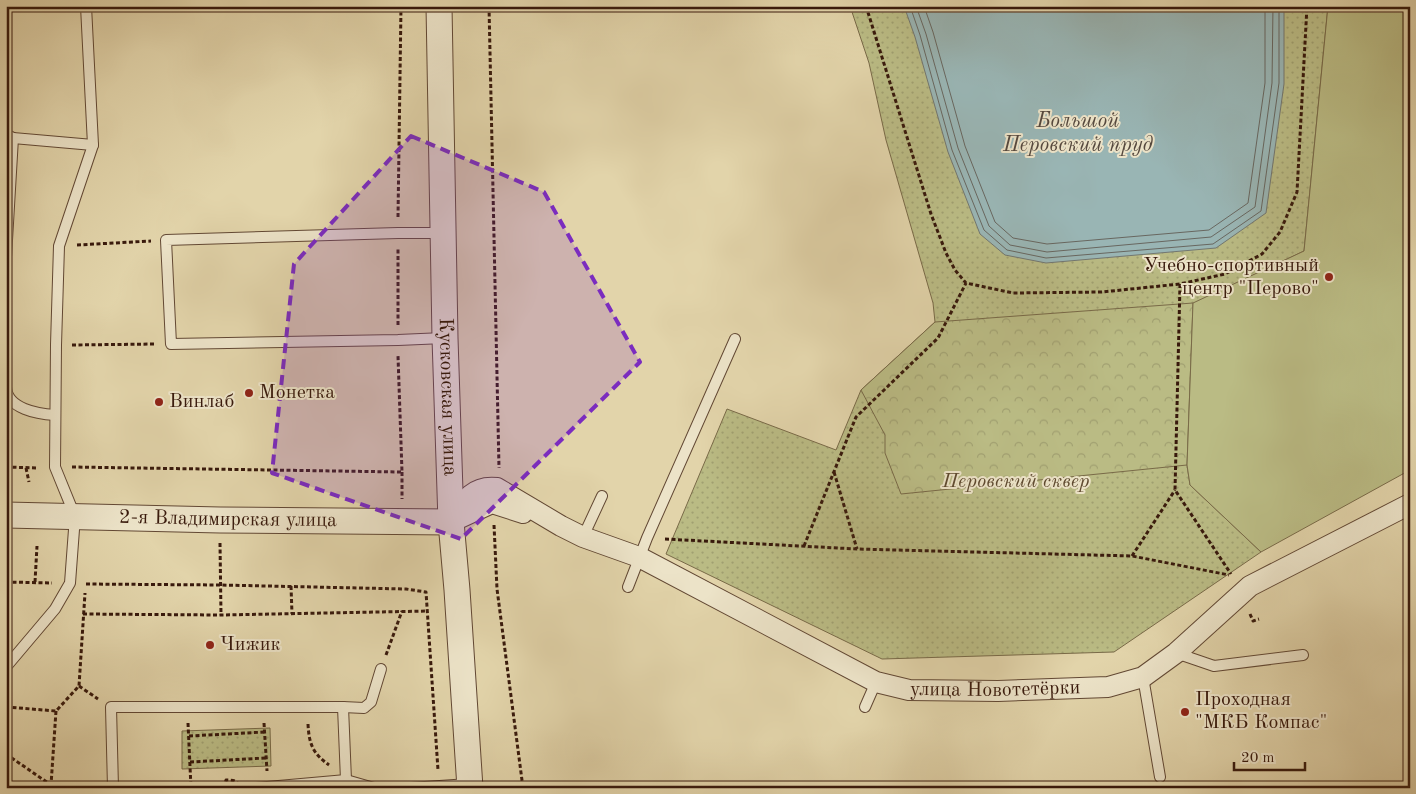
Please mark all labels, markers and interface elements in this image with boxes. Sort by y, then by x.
water label: Большой Перовский пруд [1002,111,1154,156]
place label: Учебно-спортивный центр "Перово" [1143,256,1319,299]
marker: Учебно-спортивный центр "Перово" [1323,271,1335,283]
street label: Кусковская улица [435,318,460,477]
place label: Монетка [259,383,335,403]
marker: Монетка [243,387,255,399]
place label: Винлаб [169,392,234,412]
marker: Винлаб [153,396,165,408]
park label: Перовский сквер [941,472,1090,492]
street label: 2-я Владимирская улица [119,508,337,531]
place label: Чижик [220,635,281,655]
marker: Чижик [204,639,216,651]
street label: улица Новотетёрки [910,678,1081,701]
place label: Проходная "МКБ Компас" [1195,690,1327,733]
marker: Проходная "МКБ Компас" [1179,706,1191,718]
scale bar [1234,739,1305,771]
text: 20 m [1241,751,1275,766]

